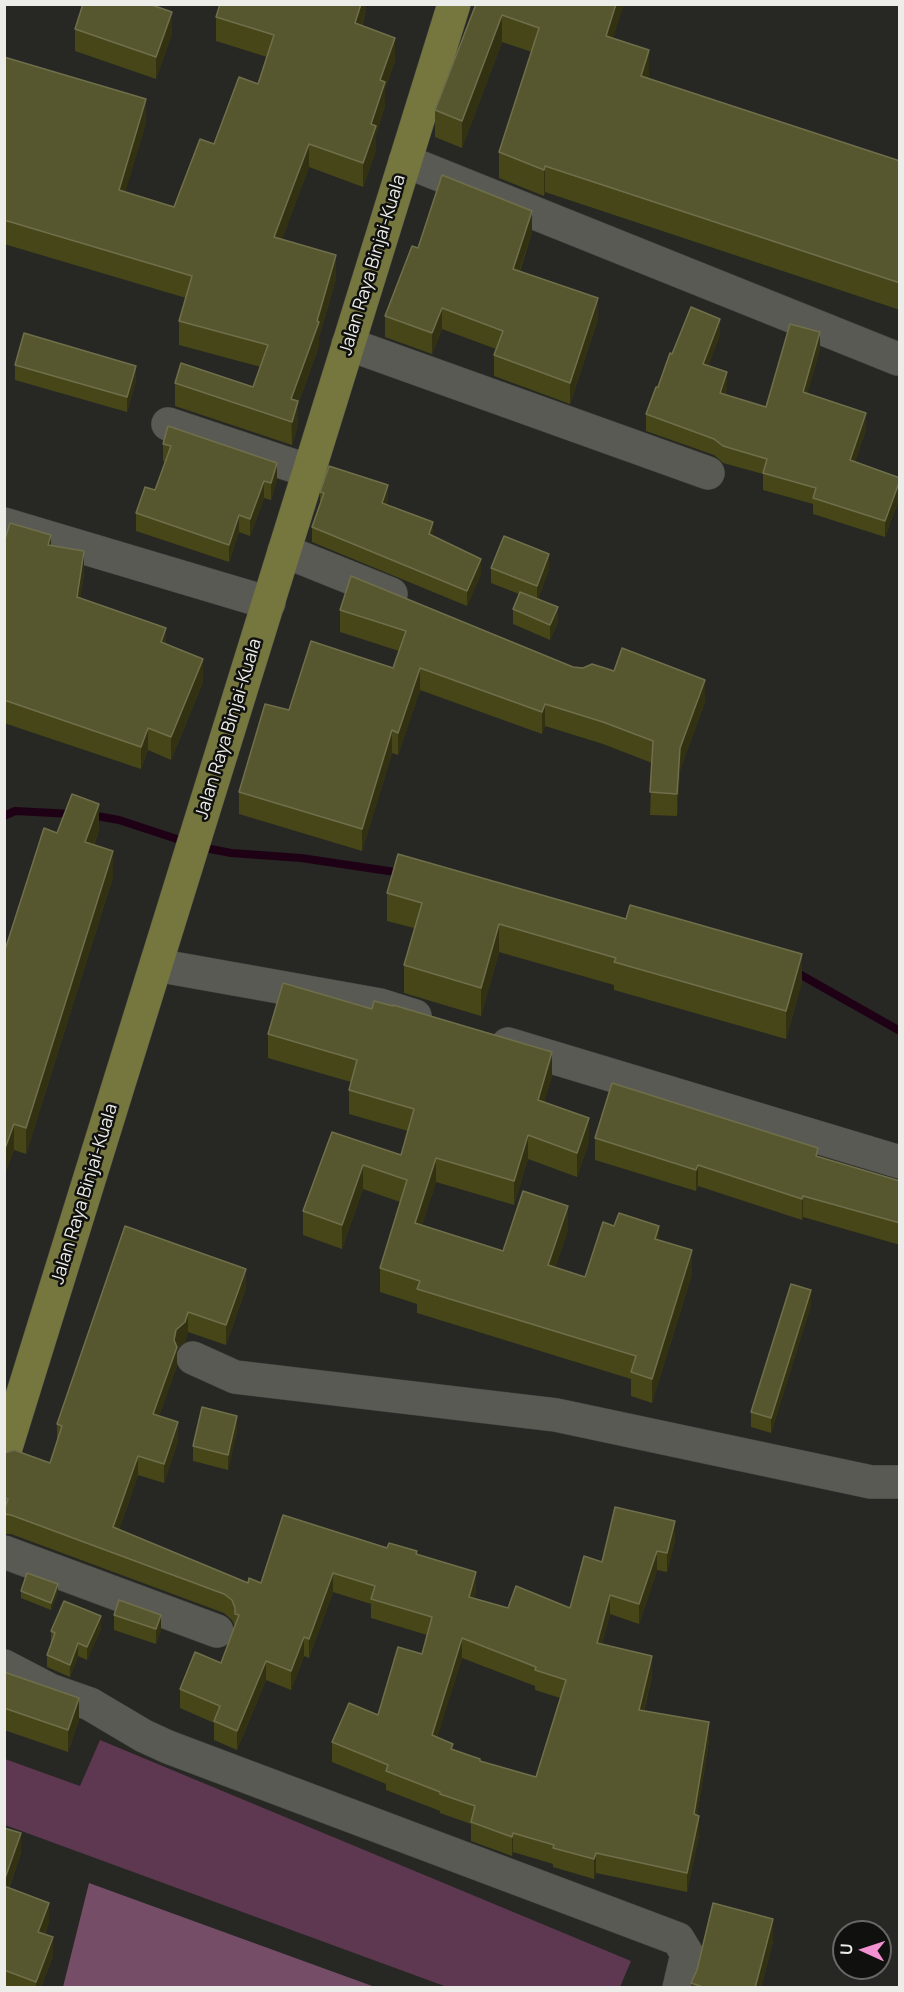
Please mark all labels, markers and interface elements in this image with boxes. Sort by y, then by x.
street label: Jalan Raya Binjai-Kuala [335,172,411,358]
street label: Jalan Raya Binjai-Kuala [191,636,267,822]
street label: Jalan Raya Binjai-Kuala [47,1101,123,1287]
north arrow [832,1920,892,1980]
text: U [835,1943,857,1955]

